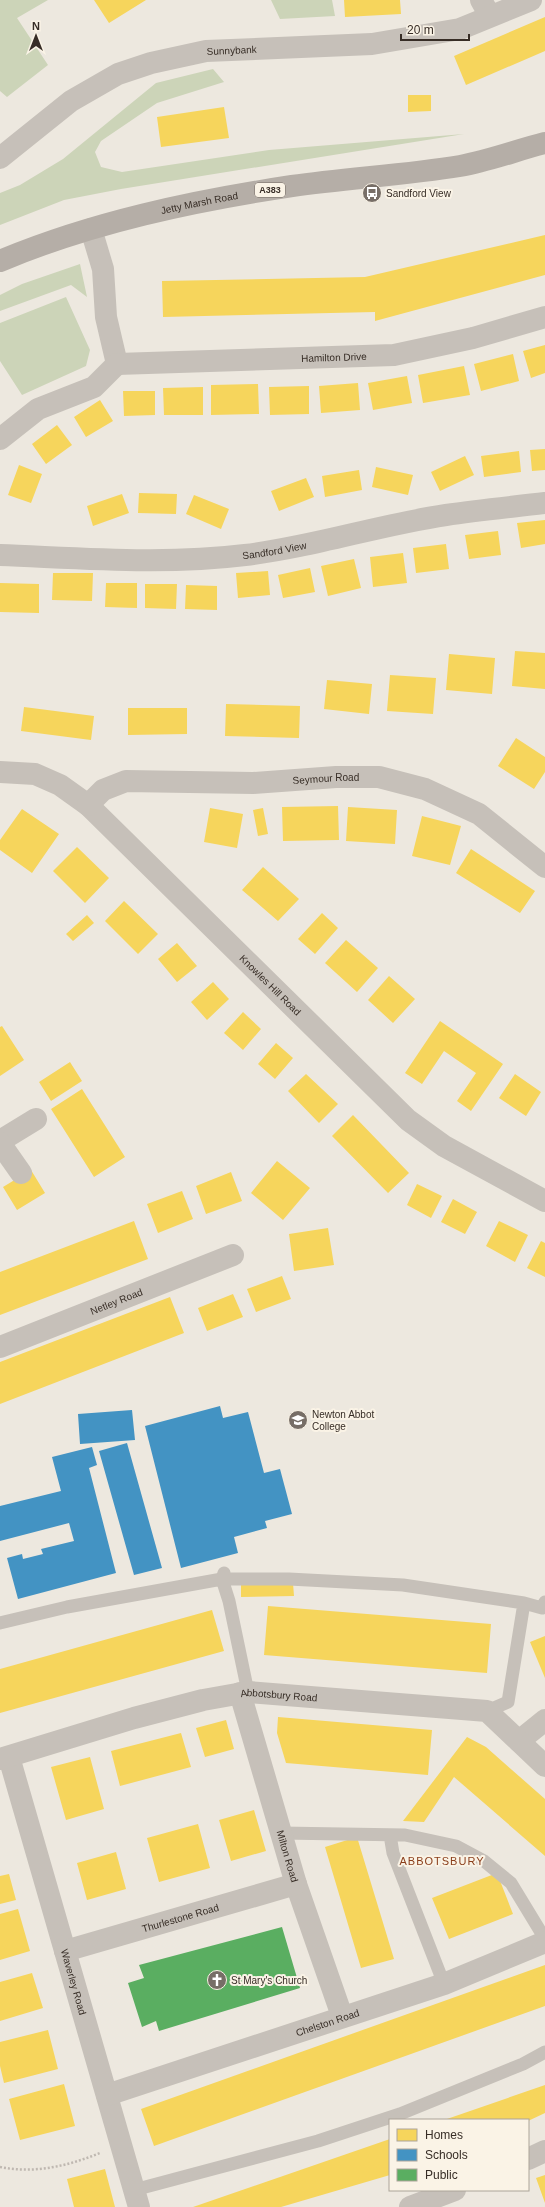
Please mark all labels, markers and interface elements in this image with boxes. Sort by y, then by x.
north arrow [16,16,56,56]
scale bar [401,16,469,42]
text: N [32,20,40,32]
text: 20 m [407,23,434,37]
street label: Sunnybank [206,43,258,56]
bus stop icon: Sandford View [361,182,383,204]
road number: A383 [255,183,285,197]
place label: Sandford View [386,188,452,199]
street label: Jetty Marsh Road [160,189,239,216]
street label: Hamilton Drive [301,350,367,364]
street label: Sandford View [242,539,308,561]
street label: Seymour Road [292,772,359,786]
street label: Knowles Hill Road [238,952,303,1017]
street label: Netley Road [89,1286,144,1316]
school or university icon: Newton Abbot College [287,1409,309,1431]
place label: Newton Abbot College [312,1409,374,1432]
street label: Abbotsbury Road [239,1686,318,1703]
street label: Milton Road [275,1829,301,1883]
district label: ABBOTSBURY [400,1855,485,1867]
street label: Thurlestone Road [141,1901,220,1934]
street label: Waverley Road [59,1948,89,2016]
church icon: St Mary's Church [206,1969,228,1991]
place label: St Mary's Church [231,1975,307,1986]
street label: Chelston Road [294,2007,361,2038]
legend [389,2119,529,2191]
text: Homes [425,2128,463,2142]
text: Schools [425,2148,468,2162]
text: Public [425,2168,458,2182]

